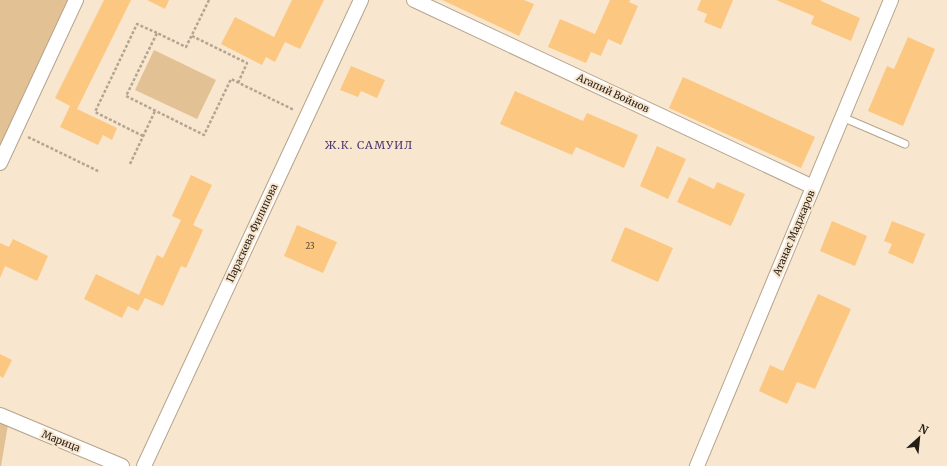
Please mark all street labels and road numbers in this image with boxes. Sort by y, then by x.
street label: Агапий Войнов [574,70,651,115]
street label: Параскева Филипова [223,181,281,284]
street label: Атанас Маджаров [770,188,818,279]
street label: Марица [40,427,83,455]

